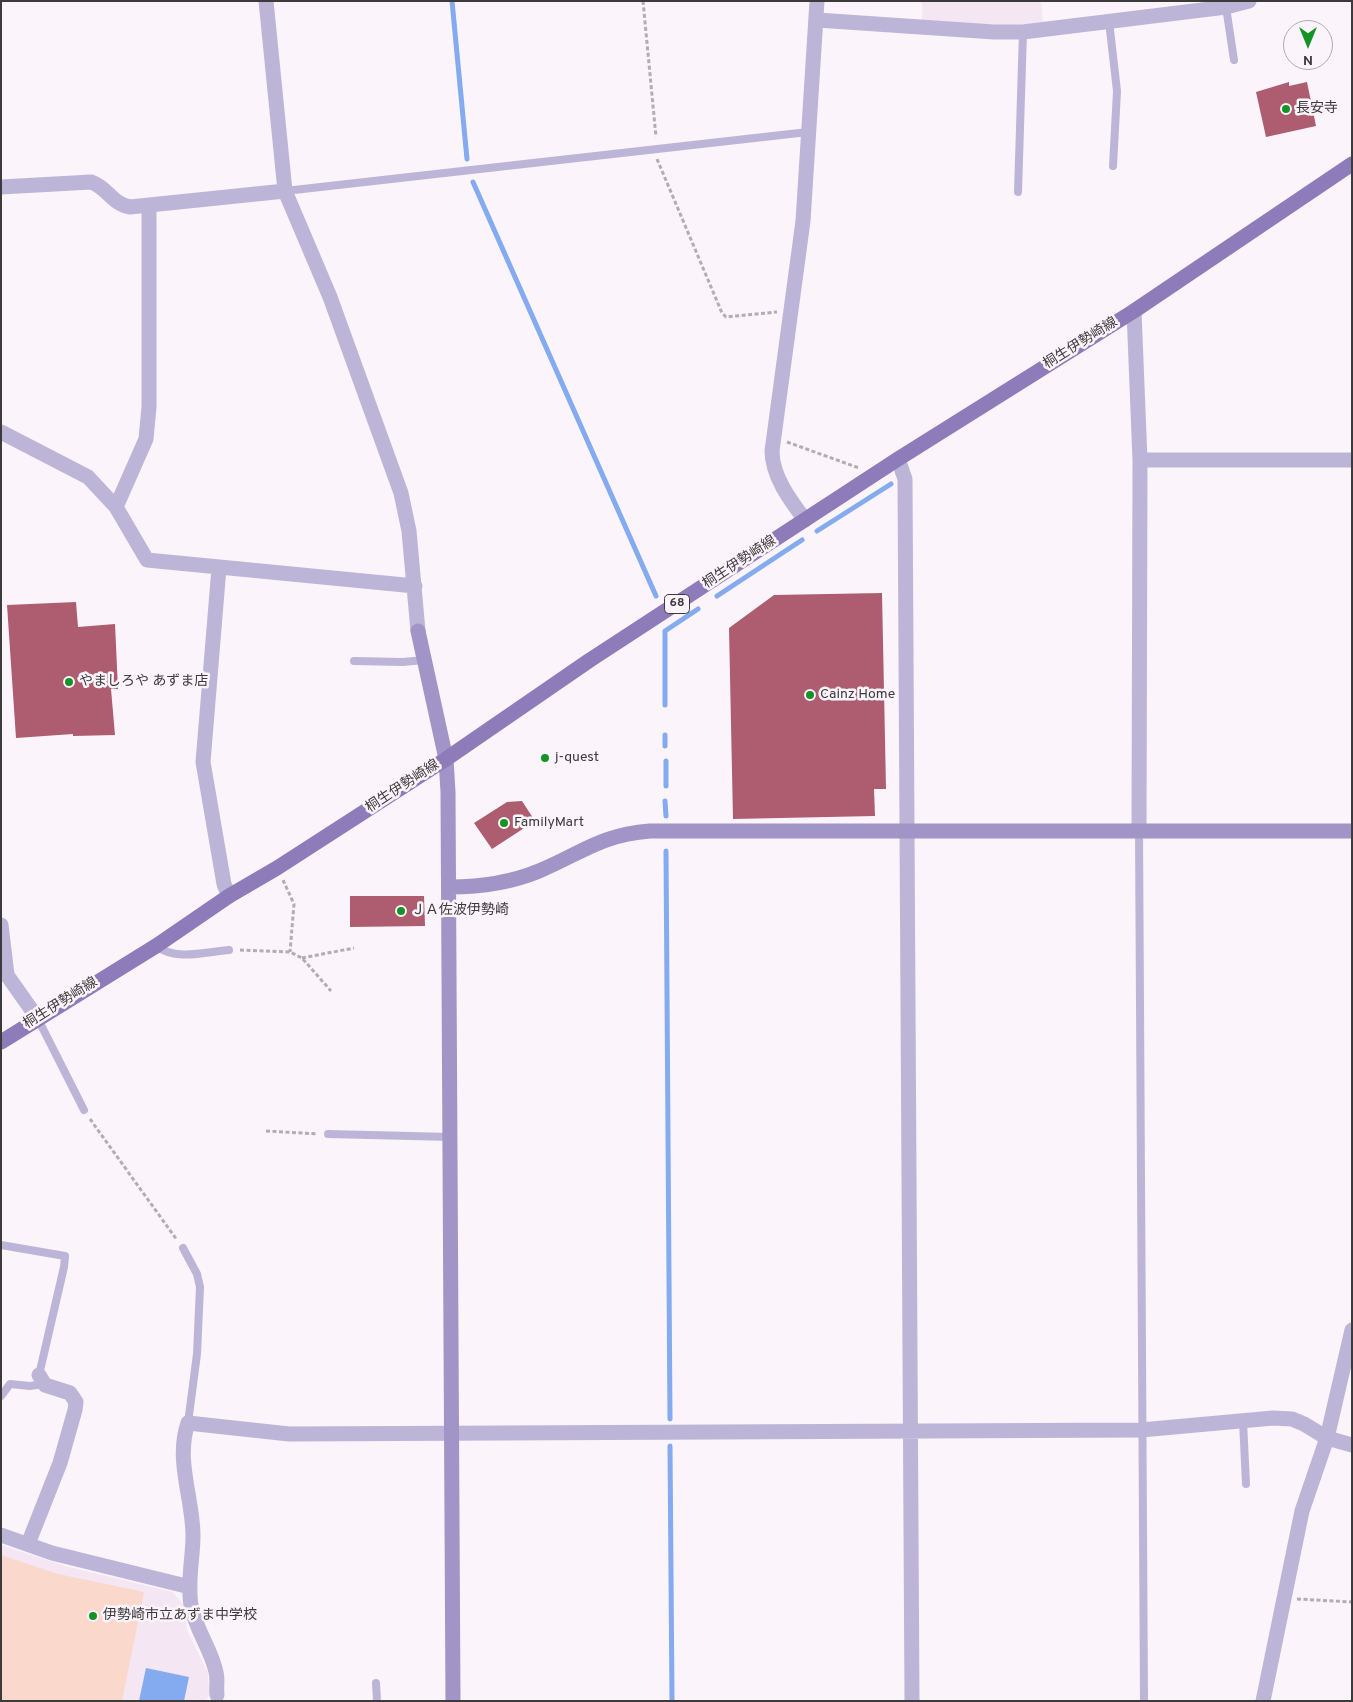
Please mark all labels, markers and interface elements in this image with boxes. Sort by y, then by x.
north arrow [1283,20,1333,70]
text: N [1303,51,1313,68]
place label: 長安寺 [1296,101,1338,117]
marker: 長安寺 [1280,103,1292,115]
street label: 桐生伊勢崎線 [1041,315,1121,373]
street label: 桐生伊勢崎線 [700,533,780,593]
road number: 68 [664,594,690,614]
place label: やましろや あずま店 [79,674,208,690]
marker: やましろや あずま店 [63,676,75,688]
place label: Cainz Home [820,687,895,703]
marker: Cainz Home [804,689,816,701]
place label: j-quest [555,750,599,766]
marker: j-quest [539,752,551,764]
street label: 桐生伊勢崎線 [363,757,443,817]
place label: FamilyMart [514,815,584,831]
marker: FamilyMart [498,817,510,829]
place label: ＪＡ佐波伊勢崎 [411,903,509,919]
marker: ＪＡ佐波伊勢崎 [395,905,407,917]
street label: 桐生伊勢崎線 [21,975,101,1033]
place label: 伊勢崎市立あずま中学校 [103,1608,257,1624]
marker: 伊勢崎市立あずま中学校 [87,1610,99,1622]

